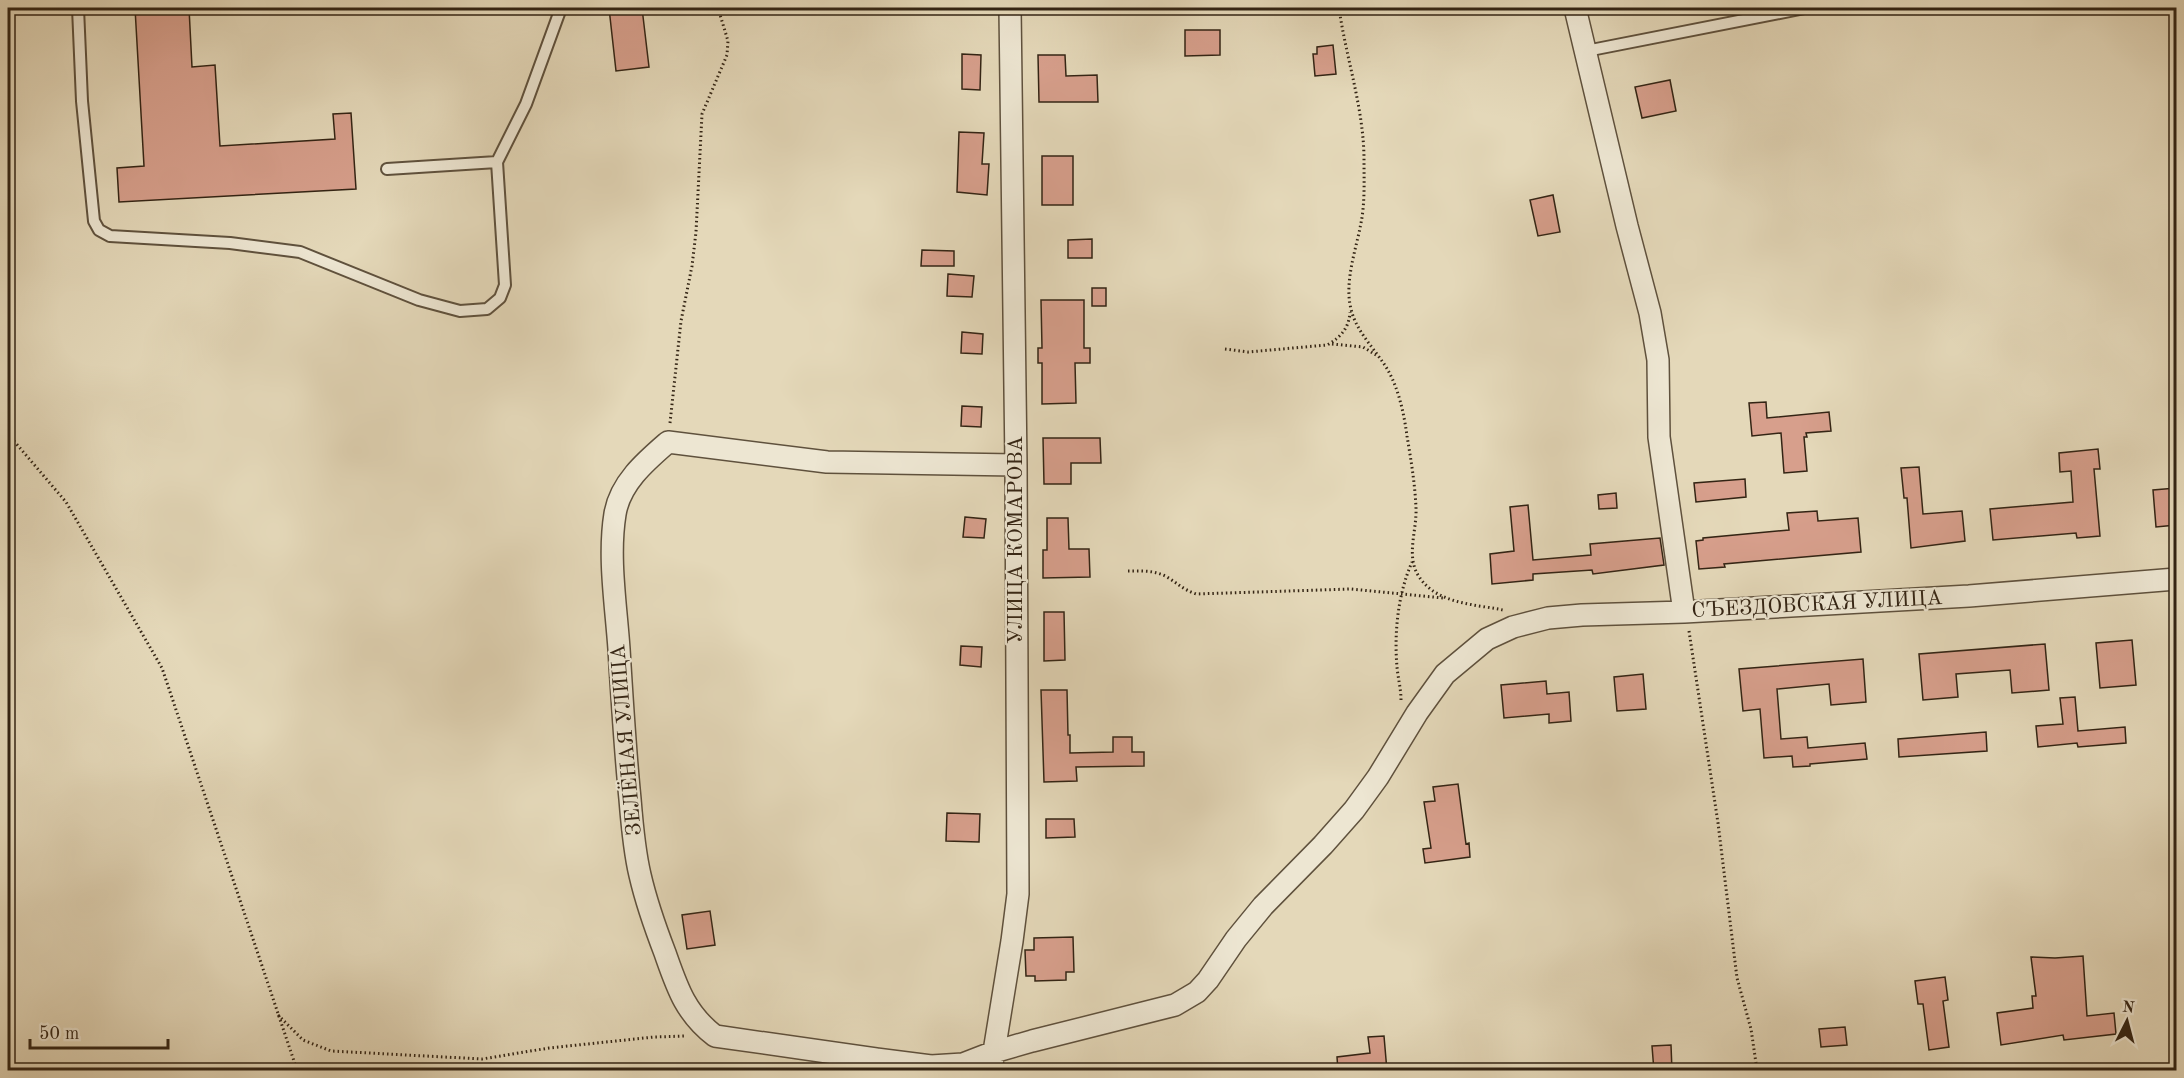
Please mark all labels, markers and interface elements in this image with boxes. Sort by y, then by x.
street label: УЛИЦА КОМАРОВА [1006,436,1027,644]
street label: СЪЕЗДОВСКАЯ УЛИЦА [1691,588,1943,622]
street label: ЗЕЛЁНАЯ УЛИЦА [604,643,646,837]
north arrow [2097,991,2157,1051]
text: N [2121,999,2136,1017]
scale bar [30,1012,168,1050]
text: 50 m [39,1025,79,1043]

